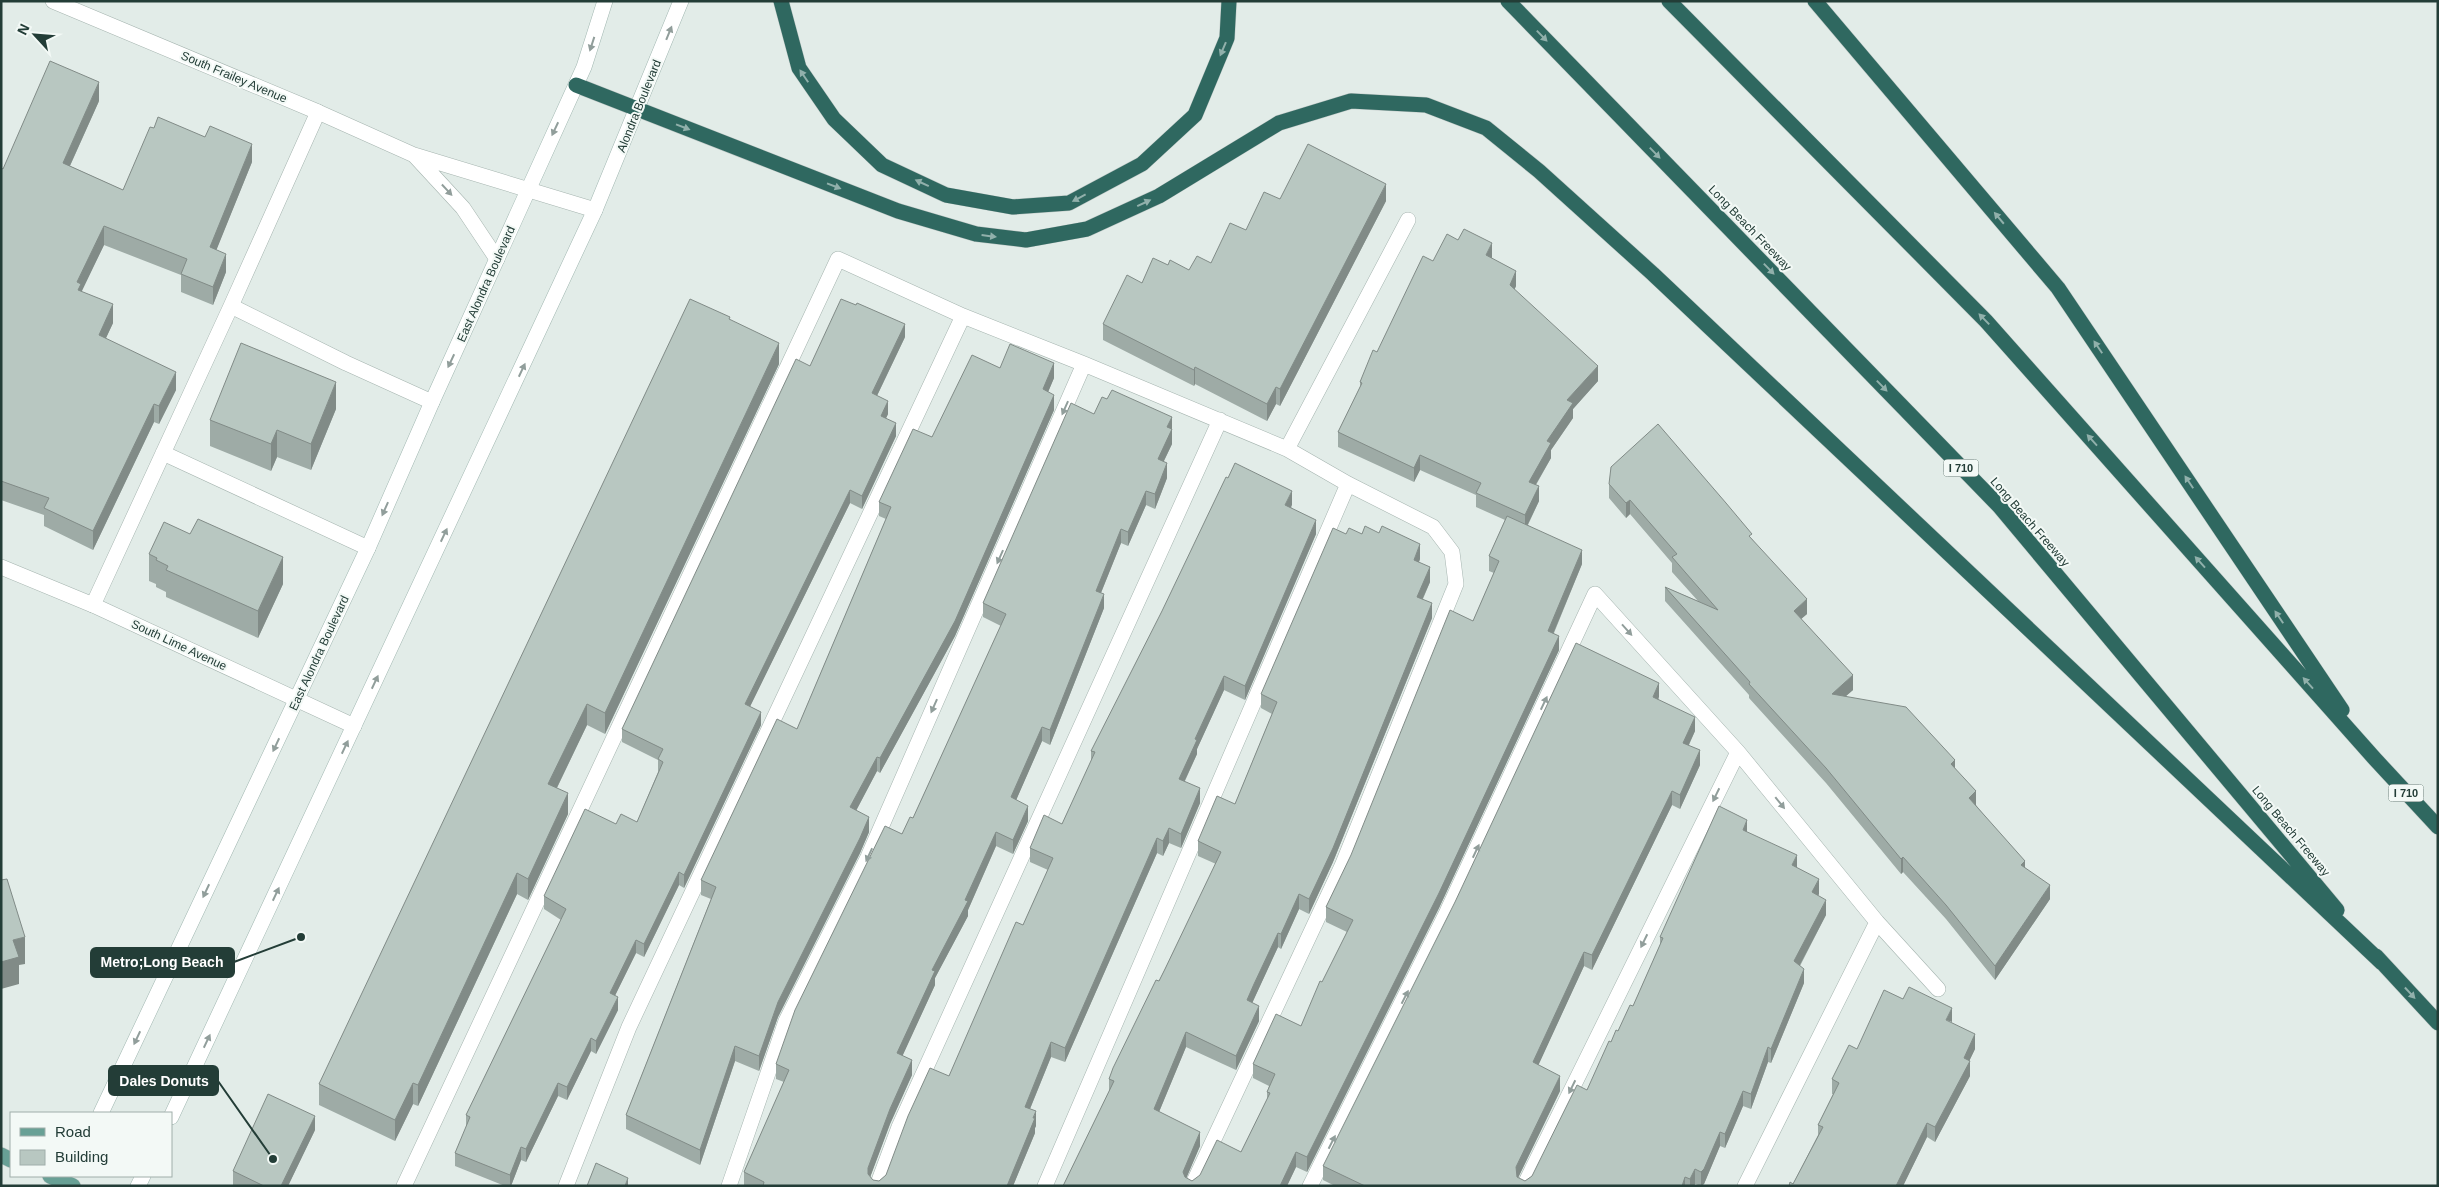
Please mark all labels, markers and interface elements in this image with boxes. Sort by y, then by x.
north arrow [10,10,60,60]
text: N [14,21,33,37]
one-way arrow [665,25,673,40]
one-way arrow [1536,30,1548,42]
one-way arrow [587,36,595,51]
one-way arrow [1218,42,1226,56]
street label: South Frailey Avenue [179,48,289,106]
street label: Alondra Boulevard [614,58,664,154]
one-way arrow [800,69,809,83]
one-way arrow [551,122,559,136]
one-way arrow [676,123,691,131]
one-way arrow [1649,146,1661,158]
one-way arrow [915,179,929,187]
street label: Long Beach Freeway [1706,182,1794,274]
one-way arrow [827,183,841,191]
one-way arrow [441,184,453,196]
one-way arrow [1072,193,1086,202]
one-way arrow [1137,198,1151,206]
one-way arrow [1994,212,2005,225]
street label: East Alondra Boulevard [454,224,518,344]
one-way arrow [981,232,997,240]
one-way arrow [1762,263,1774,275]
one-way arrow [1978,313,1990,325]
one-way arrow [2093,340,2103,354]
one-way arrow [446,354,454,368]
one-way arrow [518,363,526,377]
one-way arrow [1876,380,1888,392]
one-way arrow [1060,401,1068,415]
one-way arrow [2086,435,2098,447]
road number: I 710 [1944,459,1978,476]
street label: Long Beach Freeway [1988,475,2072,569]
one-way arrow [2184,475,2194,489]
one-way arrow [380,502,388,516]
one-way arrow [441,528,449,542]
one-way arrow [995,550,1003,564]
one-way arrow [2194,556,2206,568]
street label: East Alondra Boulevard [286,593,352,713]
one-way arrow [2274,610,2284,623]
street label: South Lime Avenue [129,617,229,673]
one-way arrow [1622,624,1633,637]
one-way arrow [371,675,379,689]
one-way arrow [2302,677,2313,690]
one-way arrow [1540,696,1548,710]
one-way arrow [930,699,938,713]
one-way arrow [271,737,280,752]
one-way arrow [341,740,349,754]
street label: Long Beach Freeway [2249,783,2333,879]
road number: I 710 [2388,784,2424,801]
one-way arrow [1712,788,1720,803]
one-way arrow [1774,796,1785,809]
one-way arrow [1472,844,1480,858]
one-way arrow [865,848,873,862]
one-way arrow [202,884,210,899]
one-way arrow [272,887,280,901]
one-way arrow [1640,934,1648,948]
callout: Metro;Long Beach [91,948,234,977]
text: Metro;Long Beach [101,954,223,970]
one-way arrow [2404,987,2416,999]
one-way arrow [1401,990,1409,1004]
one-way arrow [132,1031,140,1045]
one-way arrow [204,1034,212,1048]
callout: Dales Donuts [109,1066,218,1095]
text: Dales Donuts [119,1073,209,1089]
one-way arrow [1568,1080,1576,1094]
legend [10,1112,172,1177]
text: Road [55,1123,91,1140]
one-way arrow [1328,1135,1336,1149]
text: Building [55,1148,108,1165]

